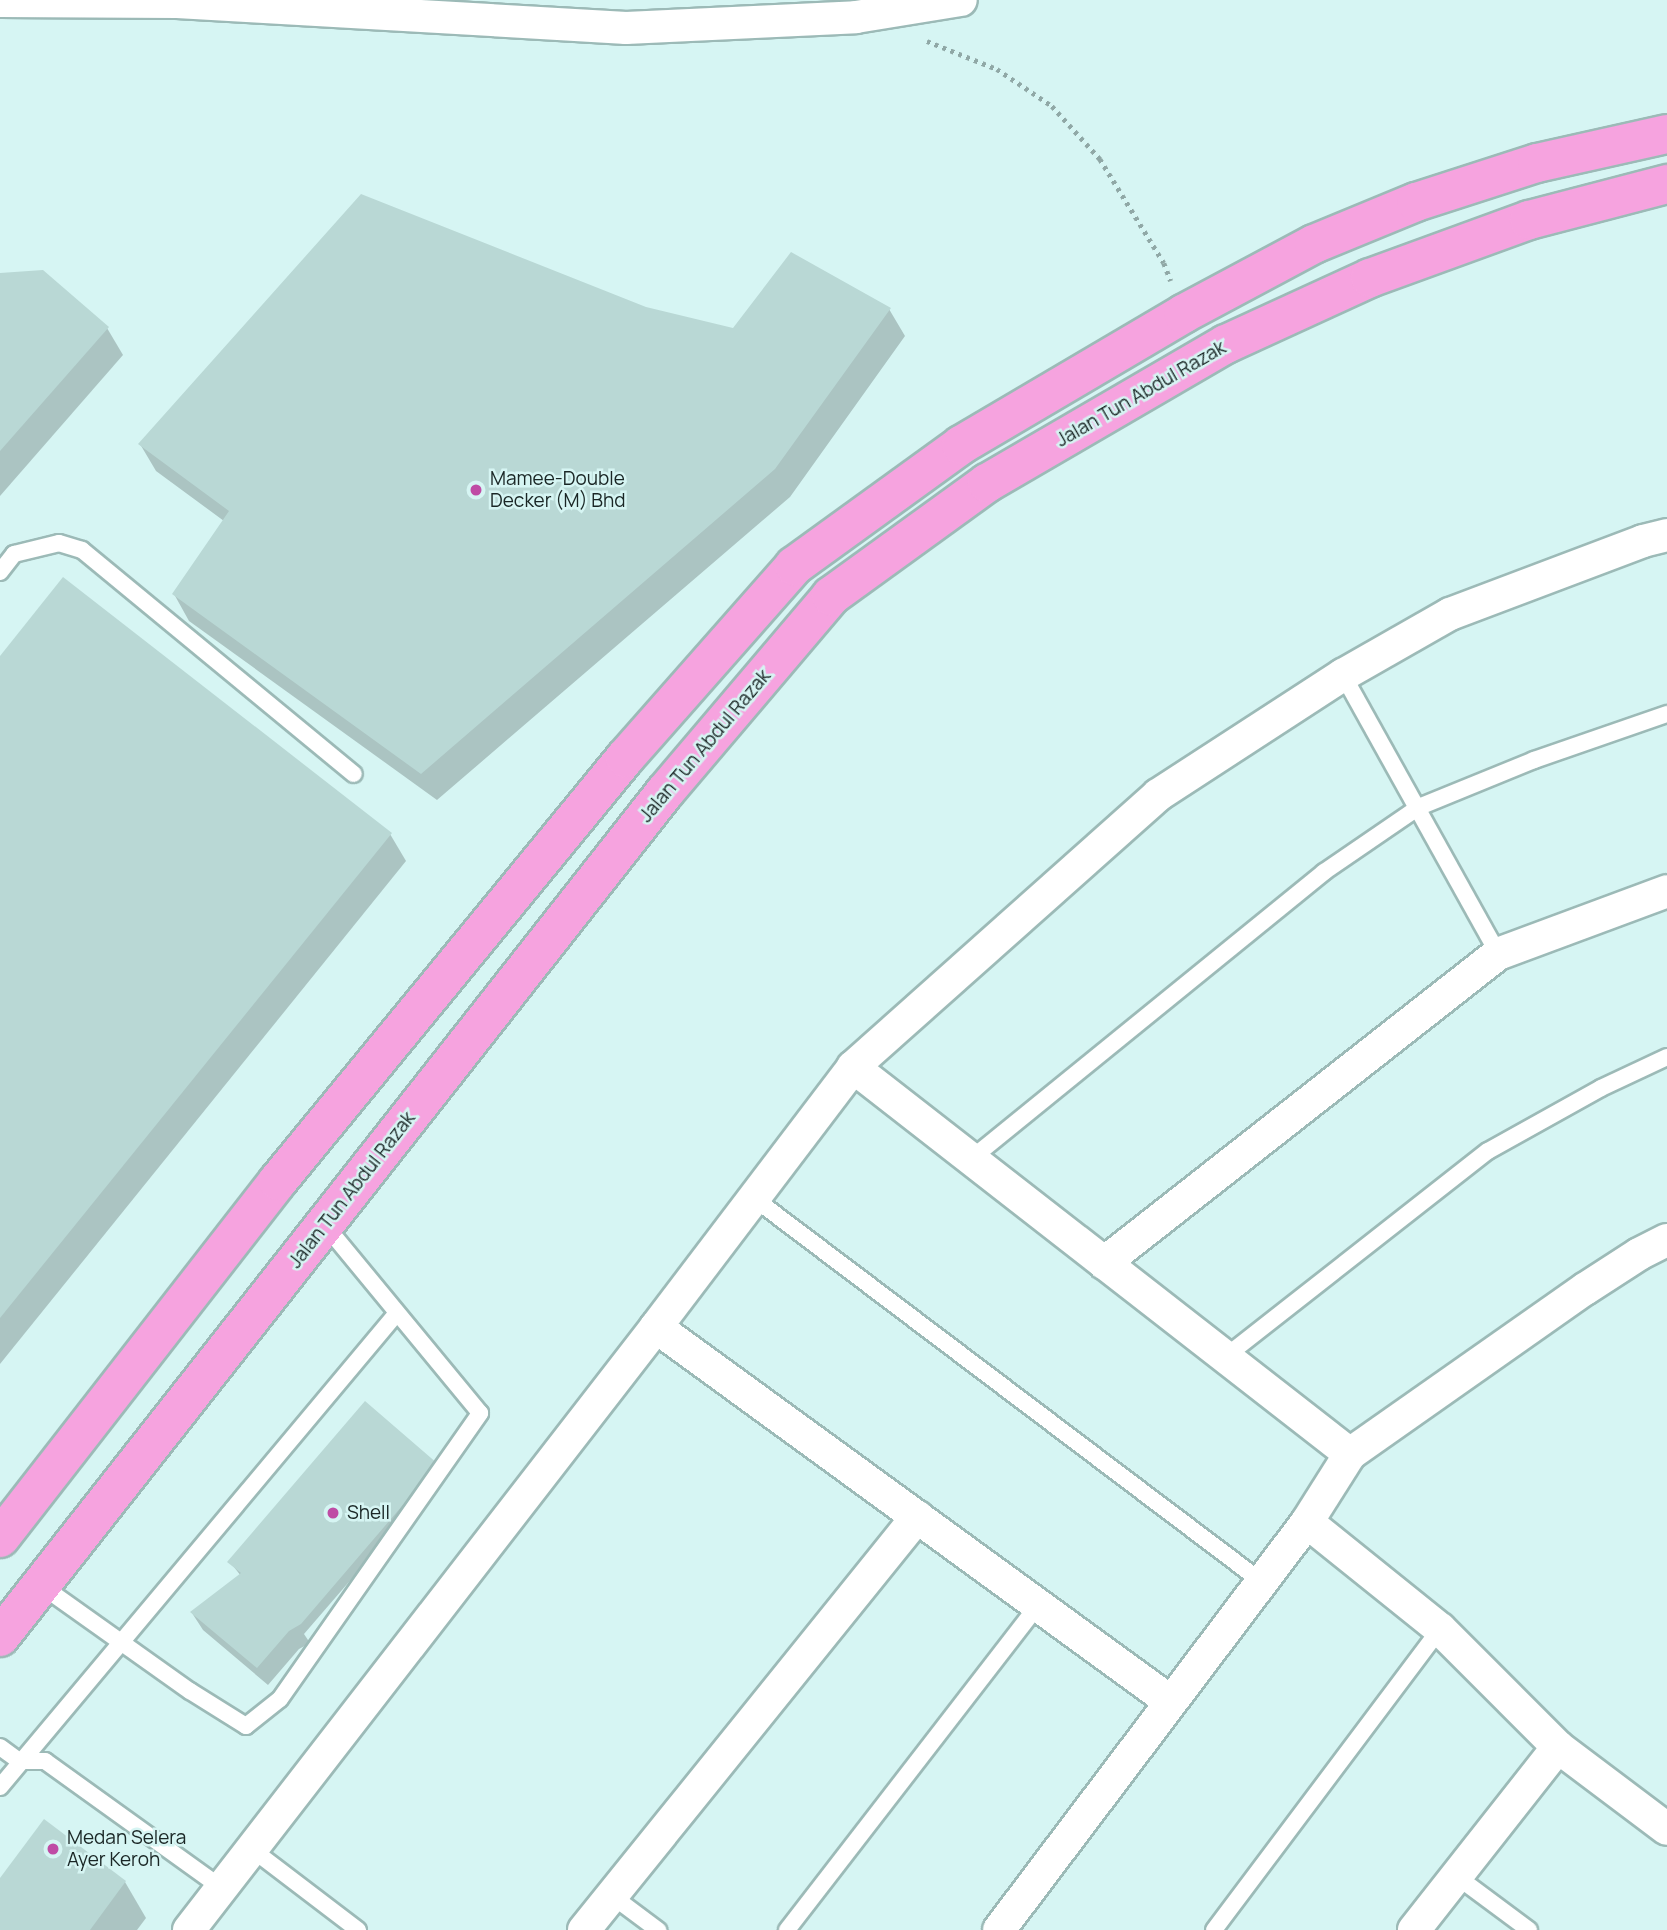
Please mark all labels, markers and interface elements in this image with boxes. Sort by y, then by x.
street label: Jalan Tun Abdul Razak [1052,336,1230,452]
place label: Mamee-Double Decker (M) Bhd [490,468,626,512]
marker: Mamee-Double Decker (M) Bhd [468,482,484,498]
street label: Jalan Tun Abdul Razak [634,665,776,827]
street label: Jalan Tun Abdul Razak [284,1107,420,1273]
place label: Shell [347,1502,390,1524]
marker: Shell [325,1505,341,1521]
place label: Medan Selera Ayer Keroh [67,1827,186,1871]
marker: Medan Selera Ayer Keroh [45,1841,61,1857]

